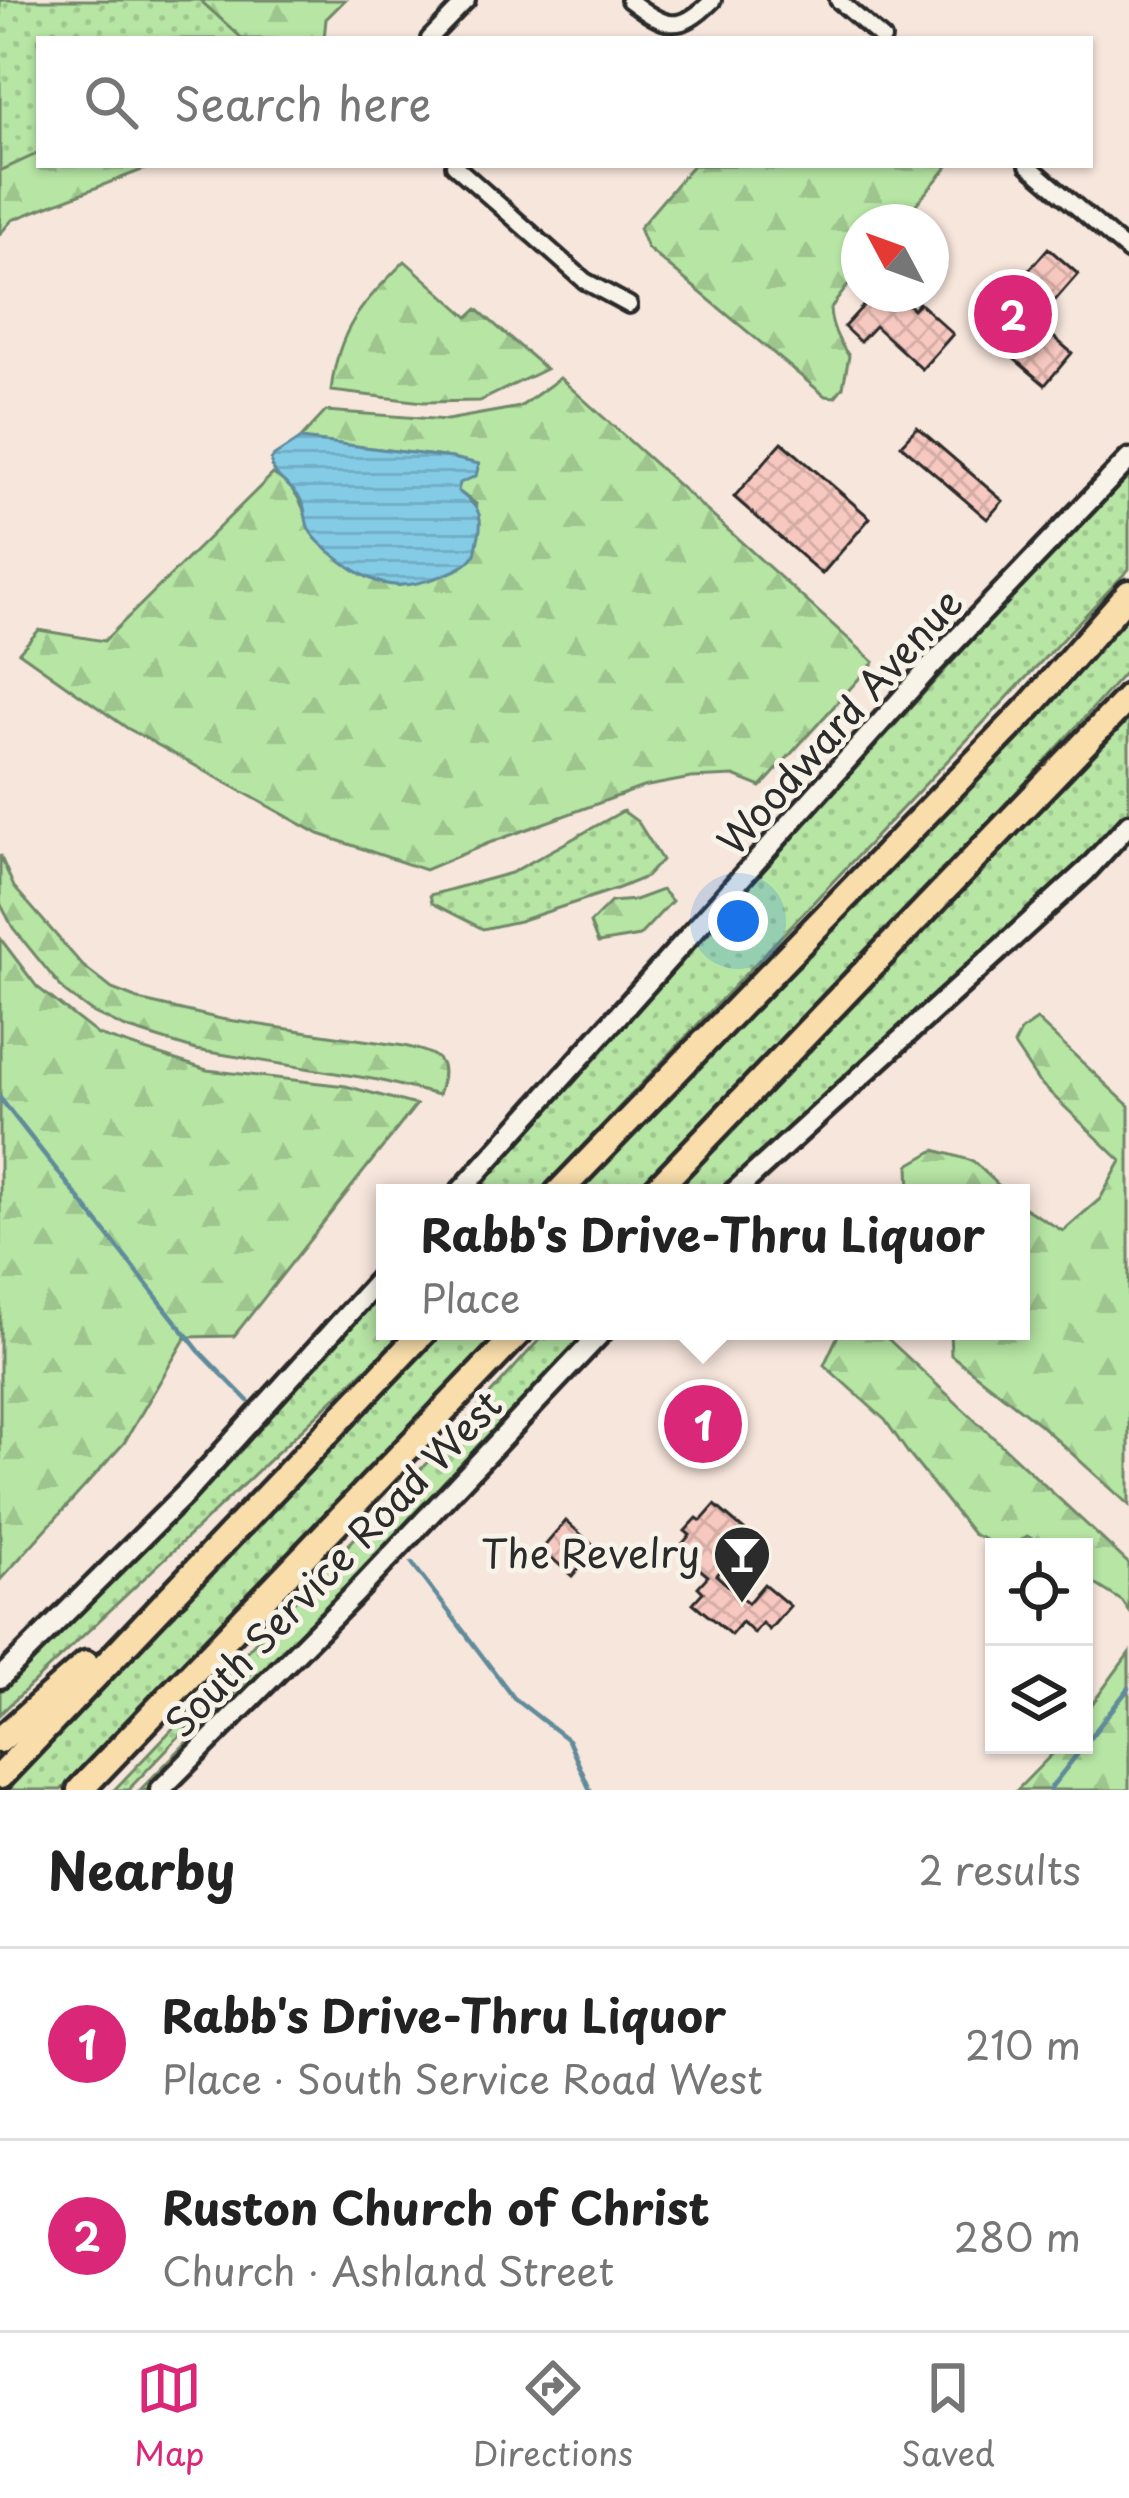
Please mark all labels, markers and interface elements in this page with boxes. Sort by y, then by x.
search box [36,36,1093,168]
text: Search here [174,68,431,136]
icon: search [78,69,144,135]
north arrow [841,204,949,312]
pin: 2 [974,269,1052,359]
street label: Woodward Avenue [702,573,975,867]
your location [708,891,768,951]
popup [376,1184,1030,1340]
text: Rabb's Drive-Thru Liquor [421,1199,985,1267]
text: Place [421,1267,521,1326]
street label: South Service Road West [150,1375,514,1749]
pin: 1 [664,1379,742,1469]
place label: The Revelry [481,1522,700,1581]
bar icon: The Revelry [711,1523,773,1605]
map controls [985,1538,1093,1754]
button: locate [985,1538,1093,1646]
button: layers [985,1646,1093,1754]
text: Nearby [48,1830,235,1907]
text: 2 results [919,1839,1081,1898]
text: Rabb's Drive-Thru Liquor [162,1980,726,2048]
text: 1 [78,2014,96,2073]
text: 210 m [965,2014,1081,2073]
text: Place · South Service Road West [162,2048,763,2107]
text: Ruston Church of Christ [162,2172,710,2240]
text: 2 [73,2206,101,2265]
text: 280 m [954,2206,1081,2265]
text: Church · Ashland Street [162,2240,614,2299]
tab: Map [134,2355,205,2477]
tab: Directions [473,2355,633,2477]
tab: Saved [901,2355,995,2477]

